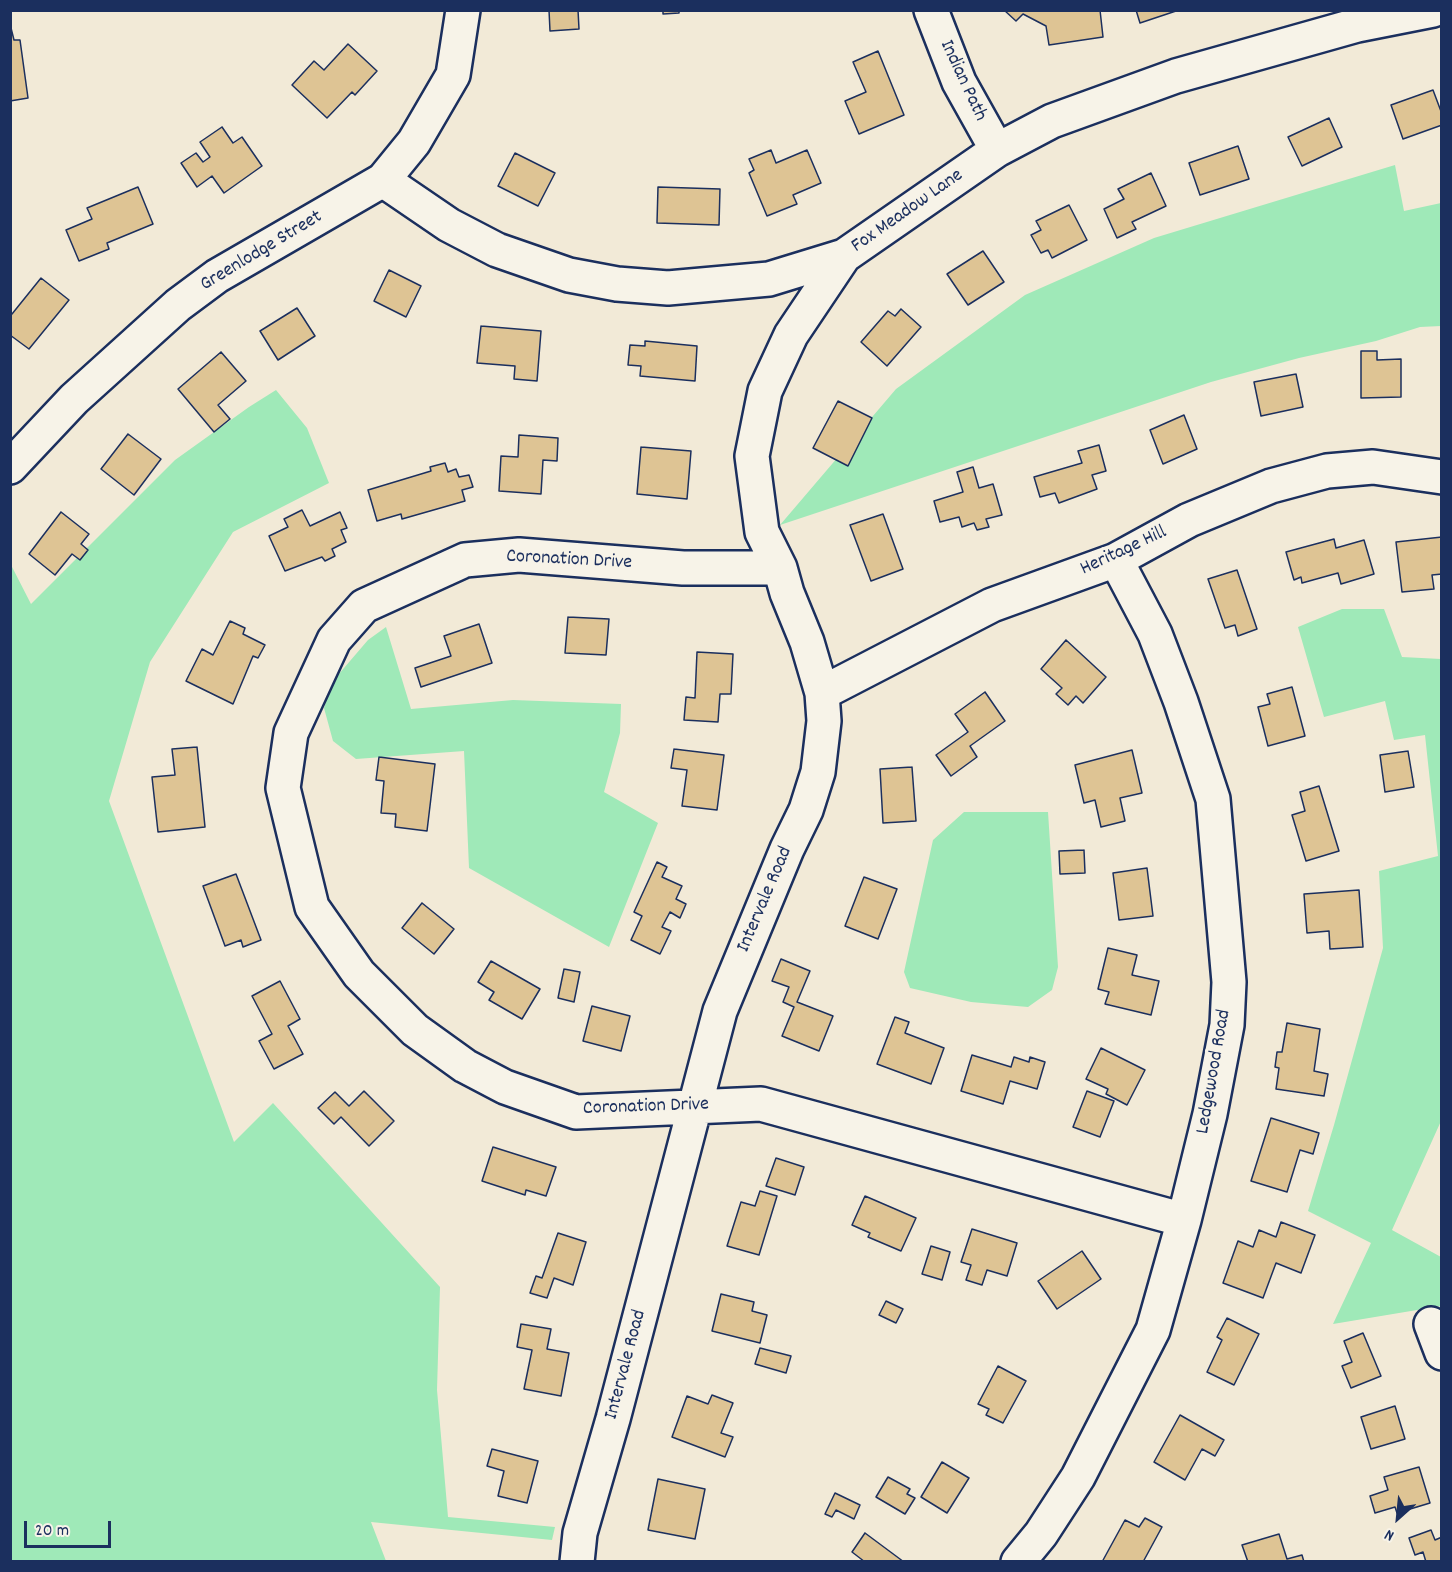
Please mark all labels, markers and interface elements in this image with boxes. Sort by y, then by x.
street label: Indian Path [933,37,991,125]
street label: Fox Meadow Lane [847,165,969,259]
street label: Greenlodge Street [197,206,327,298]
street label: Heritage Hill [1077,522,1171,582]
street label: Coronation Drive [505,546,633,576]
street label: Intervale Road [733,844,799,956]
street label: Ledgewood Road [1192,1008,1238,1136]
street label: Coronation Drive [583,1094,709,1122]
street label: Intervale Road [601,1308,653,1422]
north arrow [1368,1488,1428,1548]
scale bar [27,1509,114,1547]
text: 20 m [35,1519,69,1544]
text: N [1381,1522,1398,1547]

